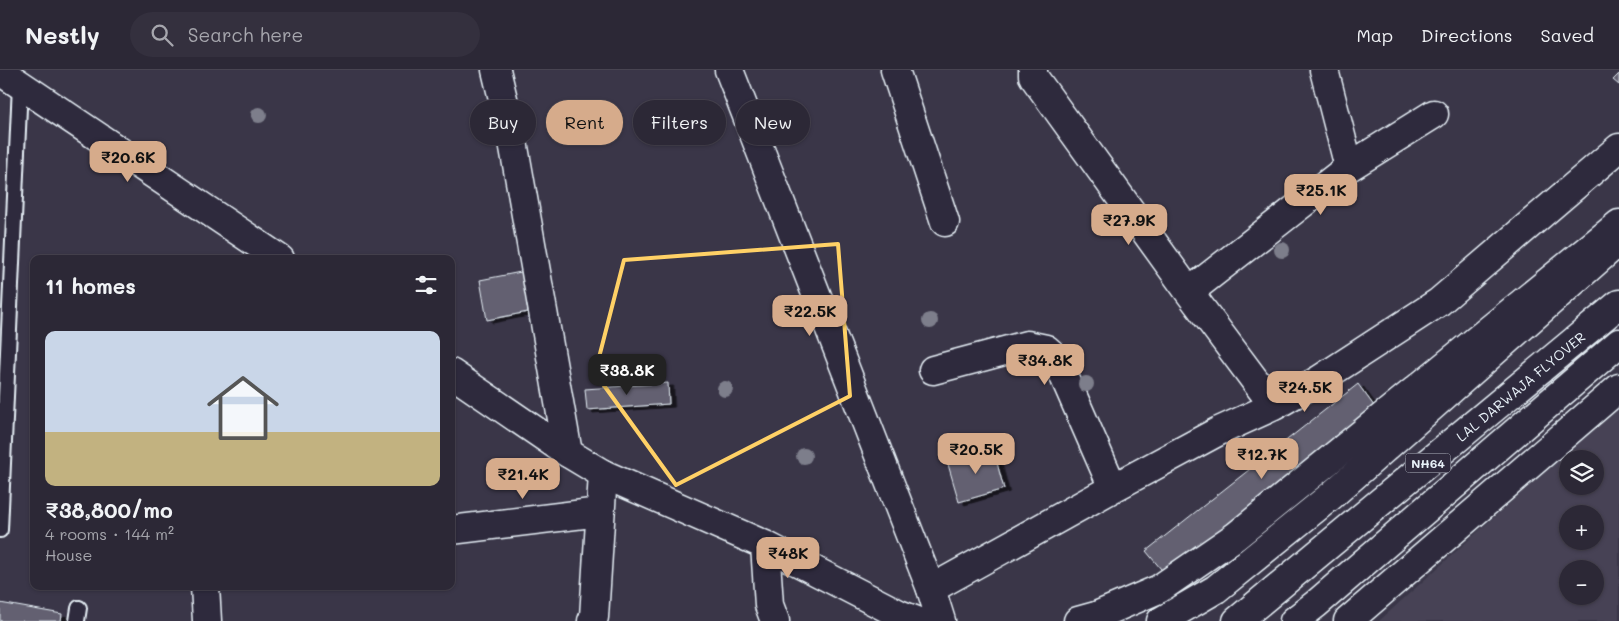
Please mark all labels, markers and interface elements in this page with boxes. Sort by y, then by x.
search box [130,12,480,57]
text: Nestly [25,19,100,50]
icon: search [148,21,176,49]
text: Search here [188,22,303,47]
text: Map [1356,23,1393,47]
text: Directions [1421,23,1513,47]
text: Saved [1541,23,1594,47]
chip: Buy [470,100,536,145]
chip: Rent [546,100,623,145]
chip: Filters [633,100,726,145]
chip: New [736,100,810,145]
pin: ₹20.6K [87,140,169,183]
text: ₹20.6K [101,146,155,167]
pin: ₹25.1K [1280,174,1362,216]
text: ₹25.1K [1295,179,1347,200]
pin: ₹27.9K [1088,204,1170,246]
text: ₹27.9K [1102,209,1156,230]
icon: filters [412,271,440,299]
text: 11 homes [45,272,136,299]
pin: ₹22.5K [769,294,851,337]
text: ₹22.5K [783,300,837,321]
street label: LAL DARWAJA FLYOVER [1452,327,1589,445]
pin: ₹34.8K [1004,344,1086,386]
text: ₹34.8K [1017,349,1073,370]
pin: ₹38.8K [586,354,668,396]
text: ₹38.8K [599,359,655,380]
icon: home [198,363,288,453]
pin: ₹24.5K [1264,370,1346,413]
text: ₹24.5K [1278,376,1332,397]
pin: ₹20.5K [935,432,1017,475]
text: ₹20.5K [949,438,1003,459]
pin: ₹12.7K [1221,438,1303,480]
text: ₹12.7K [1237,443,1288,464]
map controls [1559,450,1604,605]
button: layers [1559,450,1604,495]
road number: NH64 [1406,453,1450,472]
pin: ₹21.4K [482,458,564,500]
text: ₹21.4K [497,463,549,484]
text: ₹38,800/mo [45,496,173,523]
button: + [1559,505,1604,550]
text: 4 rooms · 144 m² [45,523,174,544]
pin: ₹48K [758,536,818,579]
text: ₹48K [767,542,809,563]
text: House [45,544,92,565]
button: − [1559,560,1604,605]

